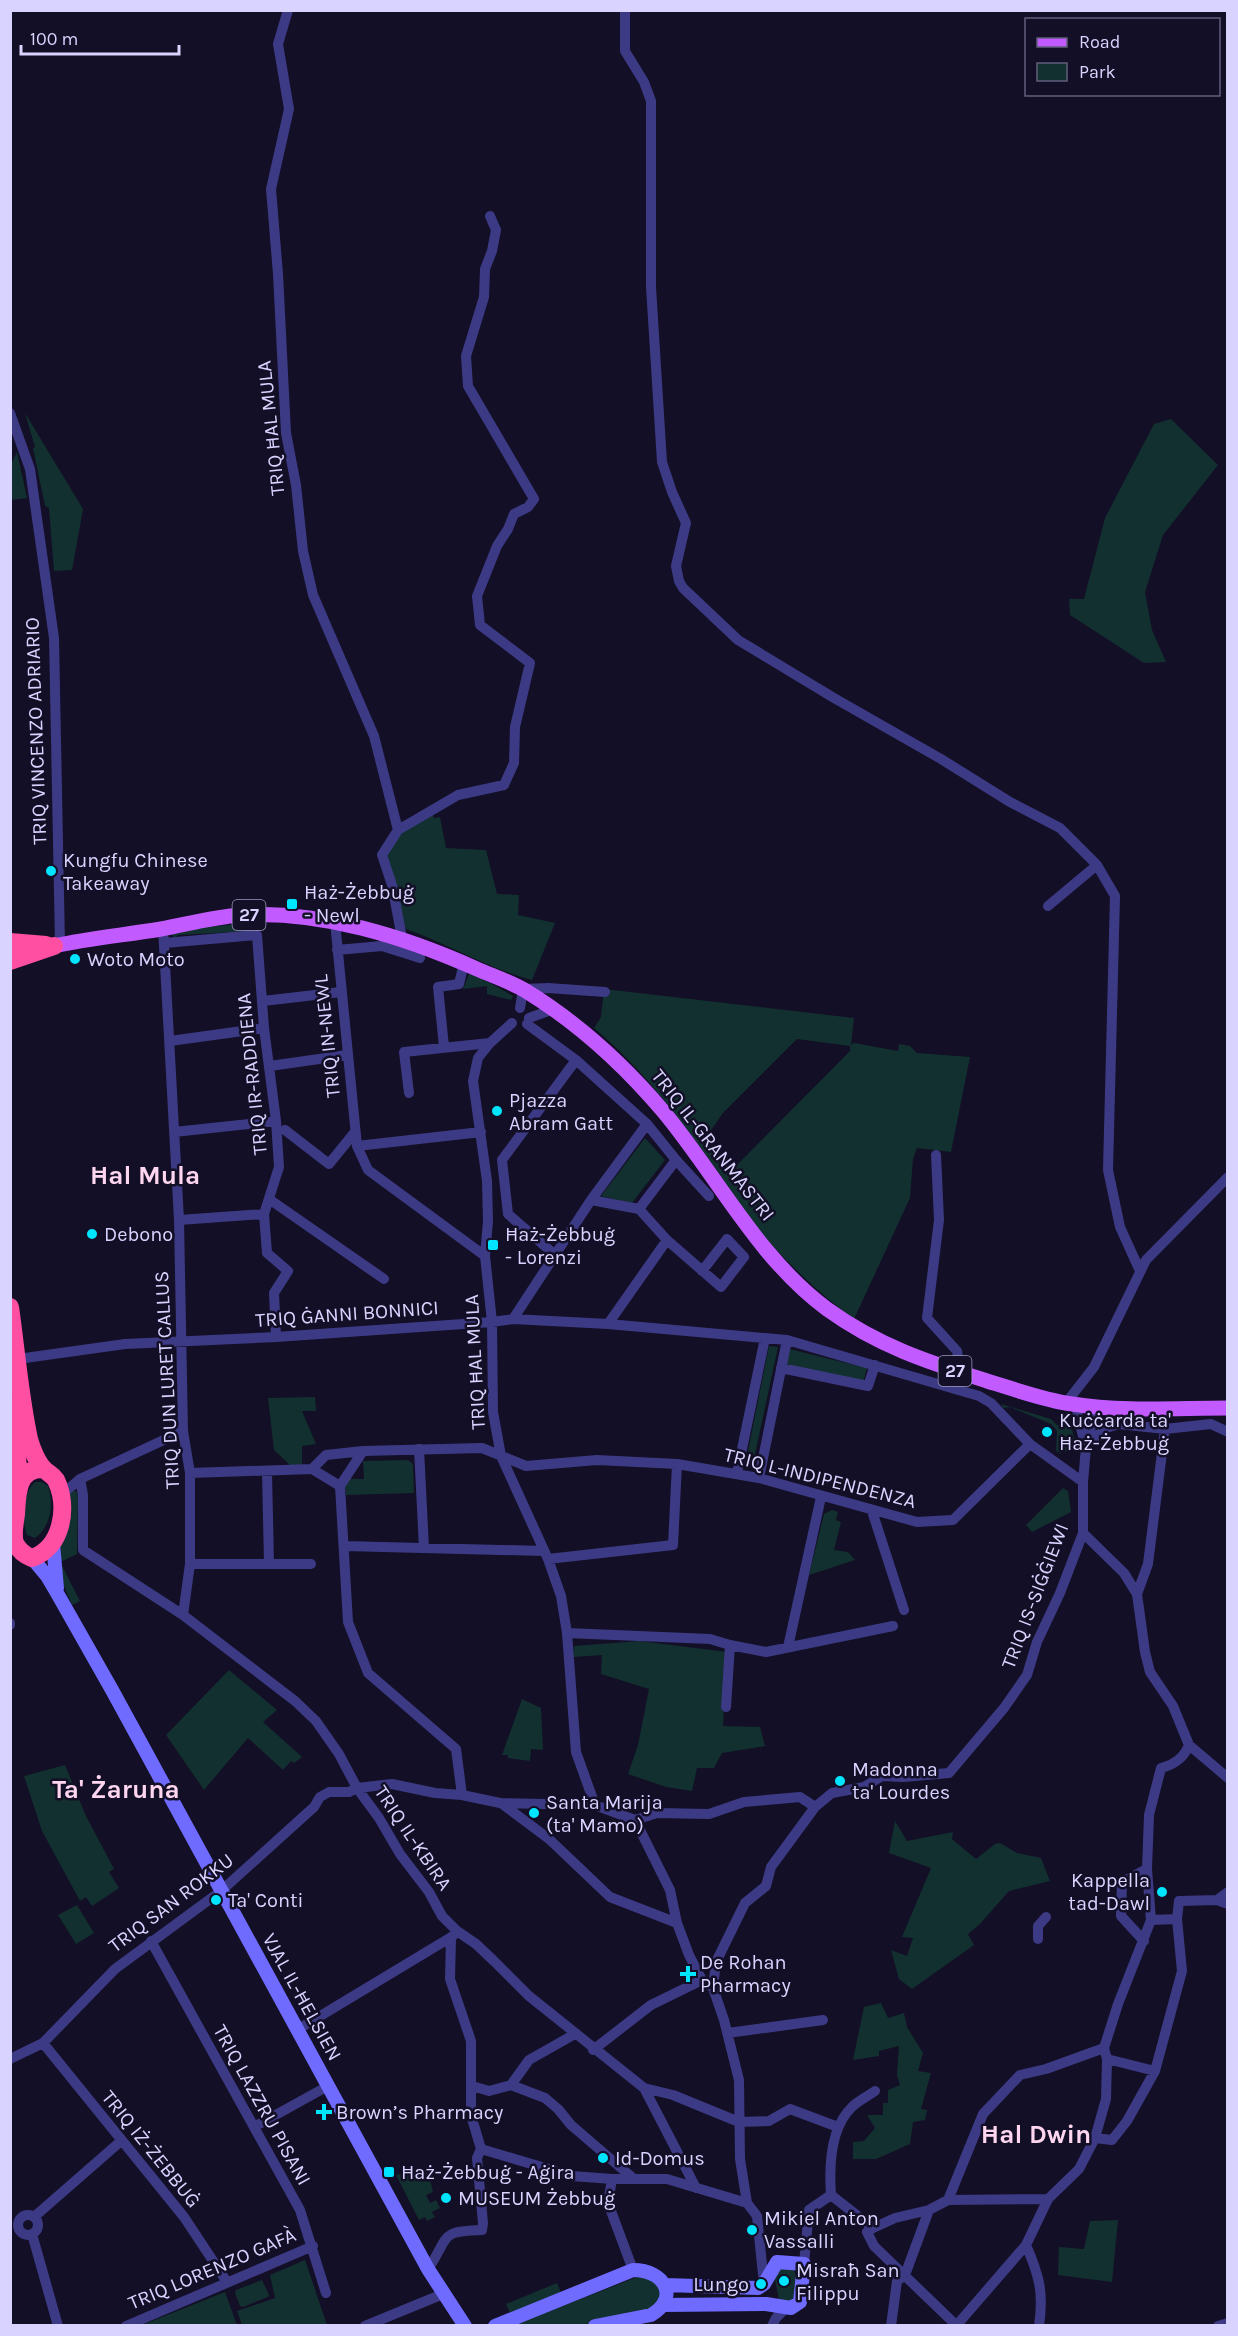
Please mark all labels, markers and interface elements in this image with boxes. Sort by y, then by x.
scale bar [21,18,178,56]
legend [1025,18,1220,96]
text: 100 m [30,28,78,50]
text: Road [1079,31,1120,53]
text: Park [1079,61,1116,83]
street label: TRIQ ĦAL MULA [252,359,290,497]
street label: TRIQ VINCENZO ADRIARIO [21,617,51,845]
place label: Kungfu Chinese Takeaway [63,849,208,895]
marker: Kungfu Chinese Takeaway [44,864,58,878]
place label: Ħaż-Żebbuġ - Newl [304,881,414,927]
marker: Ħaż-Żebbuġ - Newl [285,897,299,911]
road number: 27 [232,900,266,930]
place label: Woto Moto [87,948,185,971]
marker: Woto Moto [68,952,82,966]
street label: TRIQ IN-NEWL [309,972,345,1099]
street label: TRIQ IR-RADDIENA [232,992,272,1156]
street label: TRIQ IL-GRANMASTRI [647,1065,779,1225]
place label: Pjazza Abram Gatt [509,1089,613,1135]
marker: Pjazza Abram Gatt [490,1104,504,1118]
district label: Ħal Mula [90,1160,200,1191]
place label: Debono [104,1223,173,1246]
place label: Ħaż-Żebbuġ - Lorenzi [505,1223,615,1269]
marker: Debono [85,1227,99,1241]
marker: Ħaż-Żebbuġ - Lorenzi [486,1238,500,1252]
street label: TRIQ DUN LURET CALLUS [150,1270,184,1490]
street label: TRIQ ĦAL MULA [460,1294,490,1430]
street label: TRIQ ĠANNI BONNICI [254,1296,440,1332]
road number: 27 [938,1356,972,1386]
place label: Kuċċarda ta' Ħaż-Żebbuġ [1059,1409,1171,1455]
marker: Kuċċarda ta' Ħaż-Żebbuġ [1040,1425,1054,1439]
street label: TRIQ L-INDIPENDENZA [721,1443,919,1513]
street label: TRIQ IS-SIĠĠIEWI [997,1520,1073,1672]
place label: Madonna ta' Lourdes [852,1758,950,1804]
district label: Ta' Żaruna [52,1774,180,1805]
marker: Madonna ta' Lourdes [833,1774,847,1788]
street label: TRIQ IL-KBIRA [369,1781,457,1895]
place label: Santa Marija (ta' Mamo) [546,1791,663,1837]
marker: Santa Marija (ta' Mamo) [527,1806,541,1820]
street label: TRIQ SAN ROKKU [104,1849,238,1957]
place label: Kappella tad-Dawl [1068,1869,1150,1915]
marker: Kappella tad-Dawl [1155,1885,1169,1899]
place label: Ta' Conti [228,1889,303,1912]
marker: Ta' Conti [209,1893,223,1907]
street label: VJAL IL-ĦELSIEN [258,1929,346,2065]
place label: De Rohan Pharmacy [700,1951,791,1997]
marker: De Rohan Pharmacy [681,1967,695,1981]
street label: TRIQ LAZZRU PISANI [208,2021,316,2189]
street label: TRIQ IŻ-ŻEBBUĠ [97,2086,205,2212]
place label: Brown’s Pharmacy [336,2101,503,2124]
marker: Brown’s Pharmacy [317,2105,331,2119]
district label: Ħal Dwin [981,2119,1091,2150]
place label: Id-Domus [615,2147,705,2170]
marker: Id-Domus [596,2151,610,2165]
place label: Ħaż-Żebbuġ - Aġira [401,2161,574,2184]
marker: Ħaż-Żebbuġ - Aġira [382,2165,396,2179]
place label: MUSEUM Żebbuġ [458,2187,615,2210]
marker: MUSEUM Żebbuġ [439,2191,453,2205]
place label: Mikiel Anton Vassalli [764,2207,879,2253]
street label: TRIQ LORENZO GAFÀ [124,2222,299,2315]
marker: Mikiel Anton Vassalli [745,2223,759,2237]
place label: Misraħ San Filippu [796,2259,900,2305]
place label: Lungo [693,2273,749,2296]
marker: Misraħ San Filippu [777,2274,791,2288]
marker: Lungo [754,2277,768,2291]

